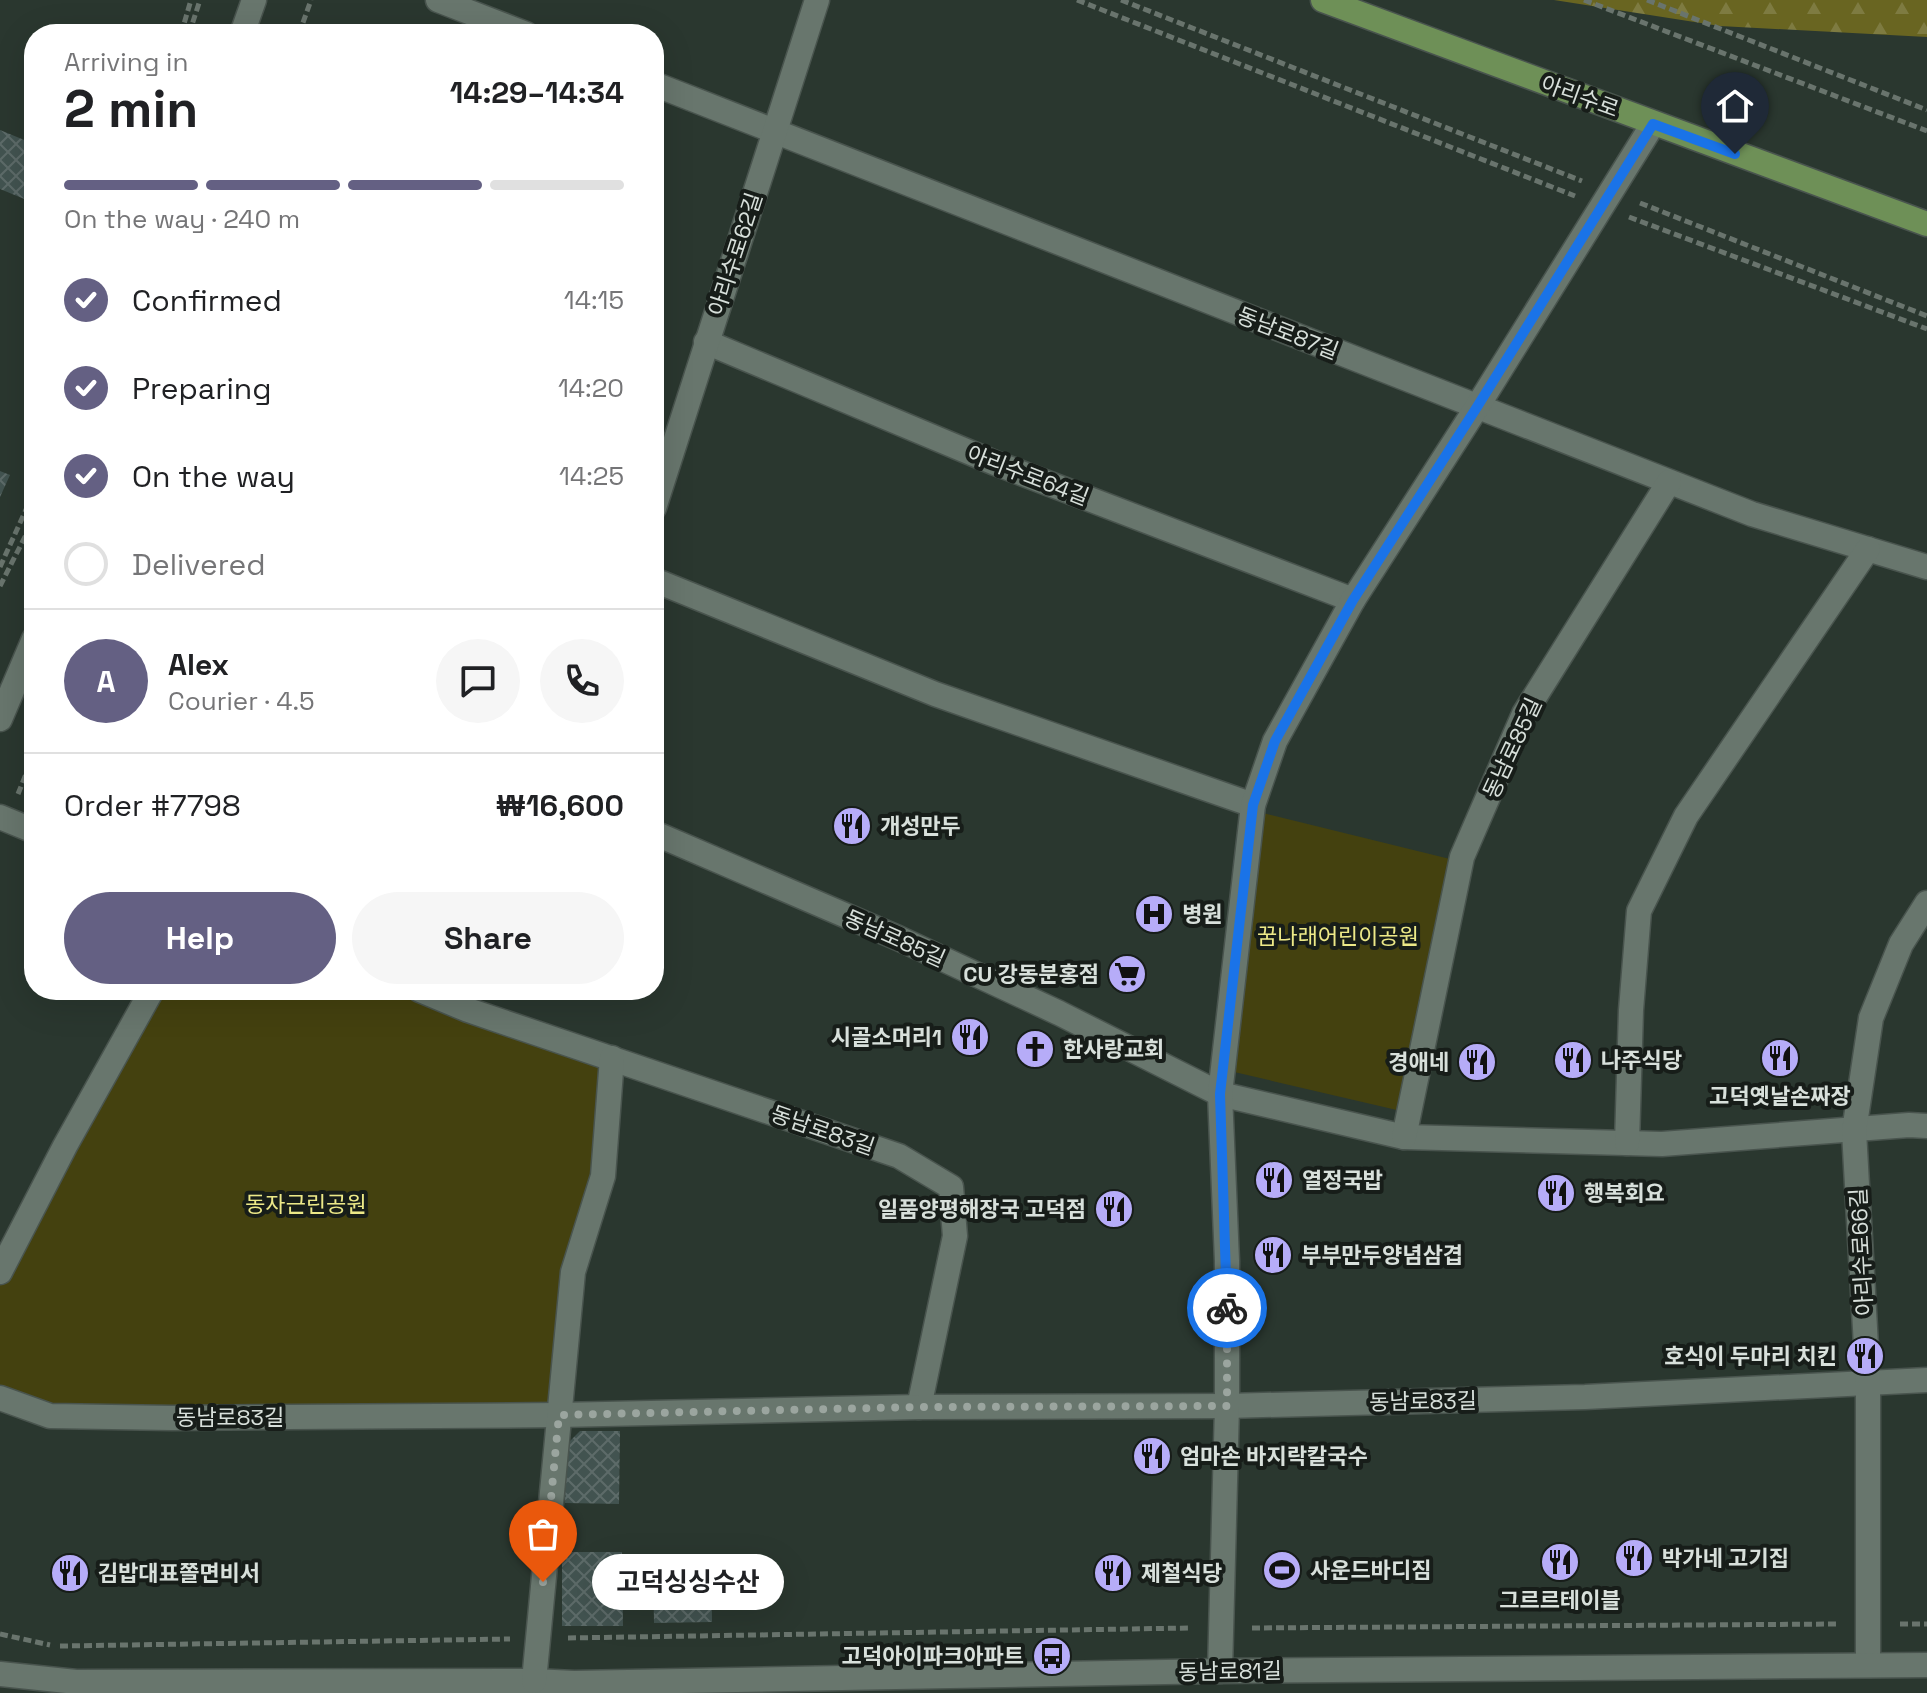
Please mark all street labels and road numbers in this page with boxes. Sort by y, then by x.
street label: 아리수로 [1537,69,1623,123]
street label: 아리수로62길 [702,189,768,319]
street label: 동남로87길 [1233,301,1343,365]
street label: 아리수로64길 [963,439,1093,511]
street label: 동남로85길 [1477,693,1547,803]
street label: 동남로85길 [840,903,950,973]
street label: 동남로83길 [767,1099,879,1161]
street label: 아리수로66길 [1844,1187,1878,1317]
street label: 동남로83길 [1369,1386,1477,1416]
street label: 동남로83길 [176,1403,284,1431]
street label: 동남로81길 [1178,1656,1282,1686]

